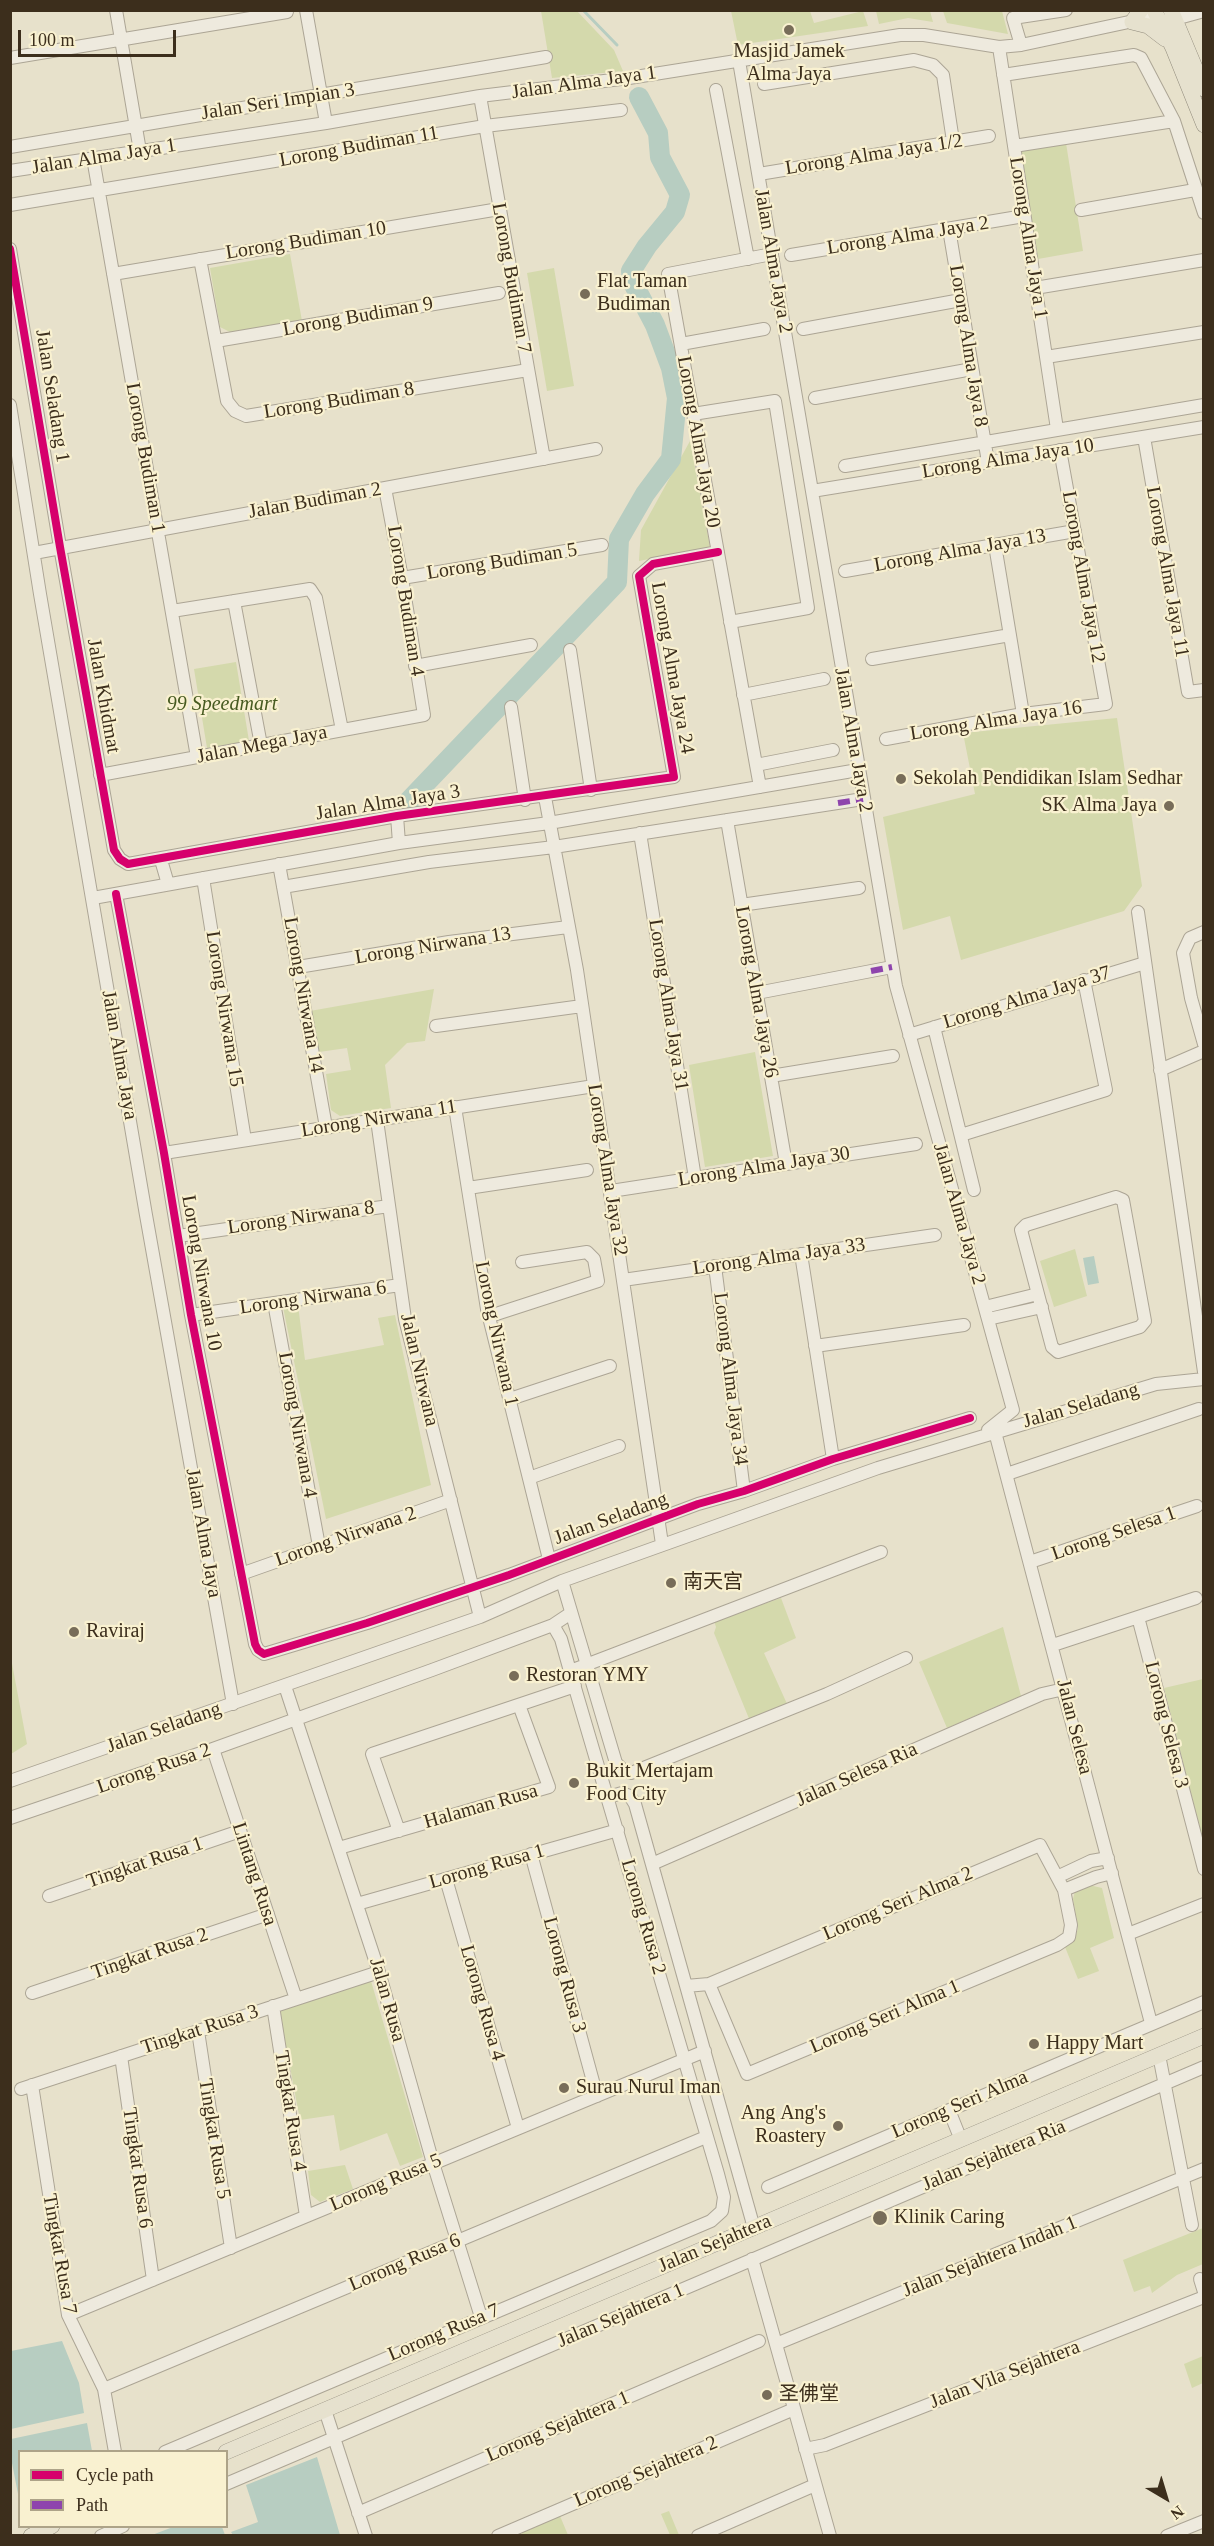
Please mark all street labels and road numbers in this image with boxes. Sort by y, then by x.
street label: Jalan Alma Jaya 1 [510,61,658,105]
street label: Jalan Seri Impian 3 [200,78,356,126]
street label: Lorong Budiman 11 [277,121,441,173]
street label: Lorong Alma Jaya 1/2 [784,129,964,181]
street label: Jalan Alma Jaya 1 [30,134,178,180]
street label: Lorong Alma Jaya 1 [1003,155,1053,321]
street label: Jalan Alma Jaya 2 [749,187,797,335]
street label: Lorong Budiman 7 [486,201,536,355]
street label: Lorong Alma Jaya 2 [825,211,991,261]
street label: Lorong Budiman 10 [224,216,388,266]
street label: Lorong Alma Jaya 8 [943,263,993,429]
street label: Lorong Budiman 9 [281,292,435,342]
street label: Jalan Seladang 1 [30,328,74,464]
street label: Lorong Alma Jaya 20 [671,354,725,530]
street label: Lorong Budiman 8 [262,377,416,425]
street label: Lorong Budiman 1 [120,381,170,535]
street label: Lorong Alma Jaya 10 [920,434,1096,484]
street label: Jalan Budiman 2 [247,478,383,524]
street label: Lorong Alma Jaya 11 [1140,485,1194,659]
street label: Lorong Alma Jaya 12 [1056,489,1110,665]
street label: Lorong Budiman 4 [381,524,429,678]
street label: Lorong Alma Jaya 13 [872,524,1048,578]
street label: Lorong Budiman 5 [425,538,579,586]
street label: Lorong Alma Jaya 24 [645,580,699,756]
street label: Jalan Khidmat [81,637,125,755]
street label: Jalan Alma Jaya 2 [829,666,877,814]
street label: Lorong Alma Jaya 16 [908,696,1084,746]
street label: Jalan Mega Jaya [195,721,329,769]
street label: Jalan Alma Jaya 3 [314,780,462,826]
street label: Lorong Alma Jaya 26 [729,904,783,1080]
street label: Lorong Nirwana 14 [277,915,329,1075]
street label: Lorong Alma Jaya 31 [643,917,693,1093]
street label: Lorong Nirwana 13 [353,922,513,970]
street label: Lorong Nirwana 15 [200,929,248,1089]
street label: Lorong Alma Jaya 37 [940,961,1114,1035]
street label: Jalan Alma Jaya [96,988,142,1122]
street label: Lorong Alma Jaya 32 [582,1082,632,1258]
street label: Lorong Nirwana 11 [300,1095,458,1143]
street label: Jalan Alma Jaya 2 [927,1140,991,1288]
street label: Lorong Alma Jaya 30 [676,1142,852,1192]
street label: Lorong Nirwana 10 [175,1193,227,1353]
street label: Lorong Nirwana 8 [226,1196,376,1240]
street label: Lorong Alma Jaya 33 [691,1233,867,1281]
street label: Lorong Nirwana 1 [469,1259,523,1409]
street label: Lorong Nirwana 6 [238,1276,388,1320]
street label: Lorong Alma Jaya 34 [707,1291,753,1467]
street label: Jalan Nirwana [394,1311,444,1429]
street label: Lorong Nirwana 4 [272,1350,322,1500]
street label: Jalan Seladang [1020,1378,1142,1434]
street label: Jalan Alma Jaya [180,1466,226,1600]
street label: Jalan Seladang [551,1487,671,1551]
street label: Lorong Selesa 1 [1049,1501,1179,1567]
street label: Lorong Nirwana 2 [272,1502,420,1572]
street label: Lorong Selesa 3 [1139,1659,1193,1791]
street label: Jalan Selesa [1051,1677,1097,1777]
street label: Jalan Seladang [104,1697,224,1759]
street label: Lorong Rusa 2 [94,1738,214,1800]
street label: Jalan Selesa Ria [793,1738,921,1812]
street label: Halaman Rusa [421,1779,541,1835]
street label: Lintang Rusa [226,1819,282,1929]
street label: Tingkat Rusa 1 [84,1832,206,1894]
street label: Lorong Rusa 1 [427,1839,547,1895]
street label: Lorong Rusa 2 [615,1857,671,1977]
street label: Lorong Seri Alma 2 [819,1862,977,1946]
street label: Lorong Rusa 3 [537,1914,591,2036]
street label: Tingkat Rusa 2 [89,1923,211,1985]
street label: Lorong Rusa 4 [454,1943,510,2063]
street label: Jalan Rusa [364,1955,410,2045]
street label: Lorong Seri Alma 1 [806,1975,964,2059]
street label: Tingkat Rusa 3 [139,2000,261,2060]
street label: Tingkat Rusa 4 [269,2049,311,2173]
street label: Lorong Seri Alma [888,2066,1032,2144]
street label: Tingkat Rusa 5 [193,2077,235,2201]
street label: Tingkat Rusa 6 [117,2106,157,2230]
street label: Jalan Sejahtera Ria [919,2115,1069,2197]
street label: Lorong Rusa 5 [327,2149,445,2217]
street label: Tingkat Rusa 7 [37,2192,81,2316]
street label: Jalan Sejahtera [655,2209,775,2279]
street label: Jalan Sejahtera Indah 1 [899,2211,1081,2303]
street label: Lorong Rusa 6 [346,2229,464,2297]
street label: Jalan Sejahtera 1 [554,2278,688,2354]
street label: Lorong Rusa 7 [385,2299,503,2367]
street label: Jalan Vila Sejahtera [927,2335,1083,2415]
street label: Lorong Sejahtera 1 [483,2386,633,2468]
street label: Lorong Sejahtera 2 [571,2431,721,2513]

